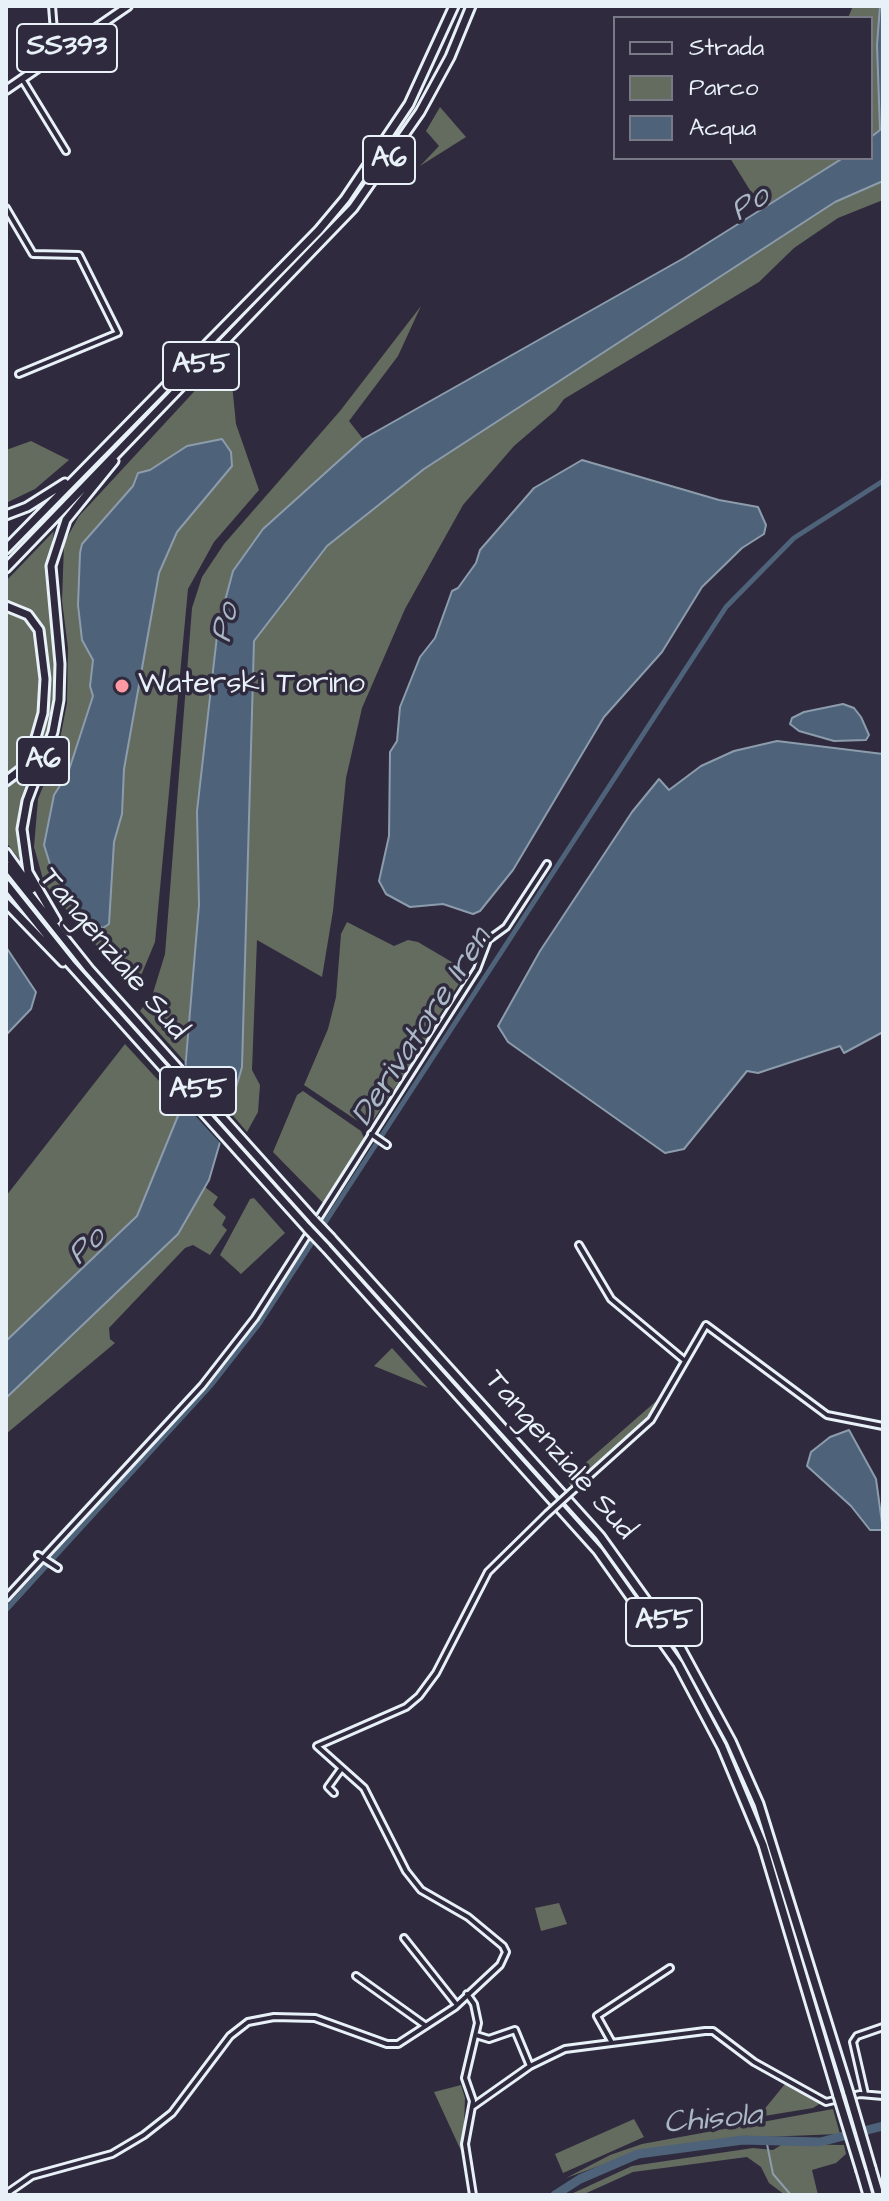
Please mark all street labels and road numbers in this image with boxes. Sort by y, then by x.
road number: SS393 [17,24,117,72]
road number: A6 [363,136,415,184]
road number: A55 [163,342,239,390]
road number: A6 [17,737,69,785]
street label: Tangenziale Sud [30,862,194,1048]
road number: A55 [160,1067,236,1115]
street label: Tangenziale Sud [475,1364,643,1548]
road number: A55 [626,1598,702,1646]

